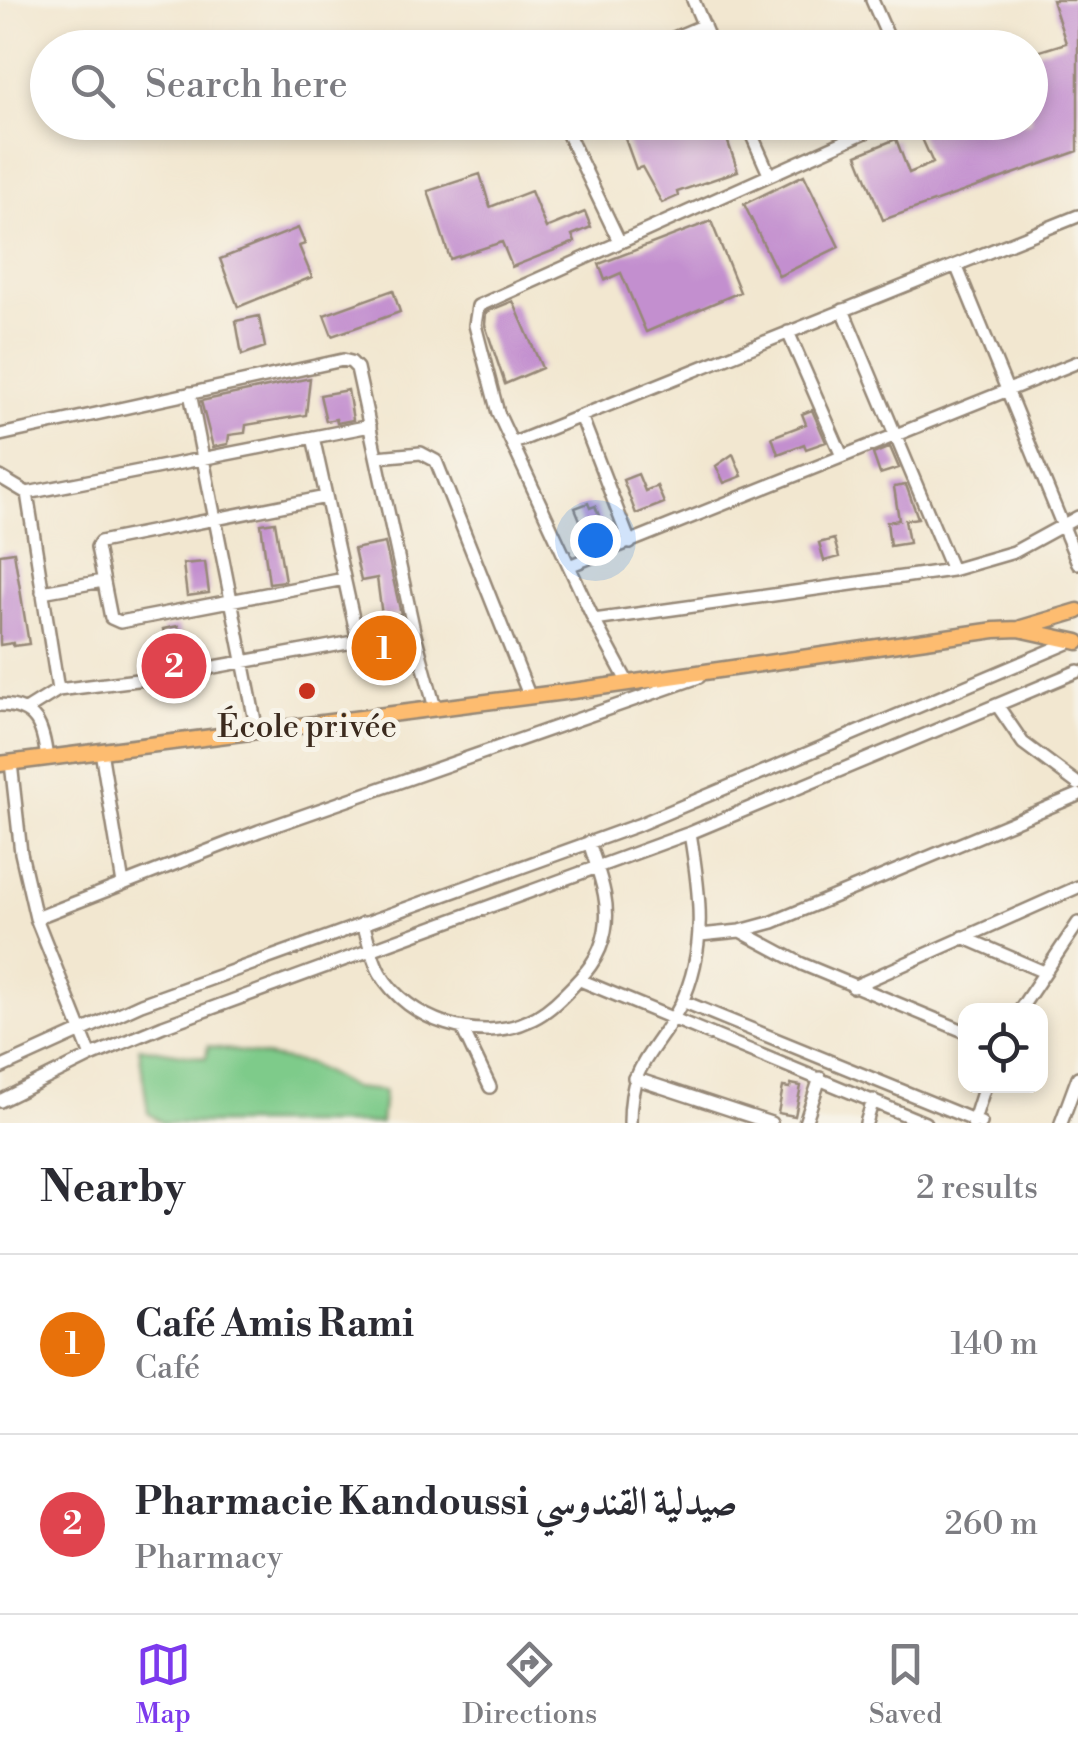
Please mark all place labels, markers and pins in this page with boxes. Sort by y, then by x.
pin: 1 [352,610,416,686]
pin: 2 [142,628,206,704]
marker: École privée [296,680,318,702]
place label: École privée [217,705,397,747]

